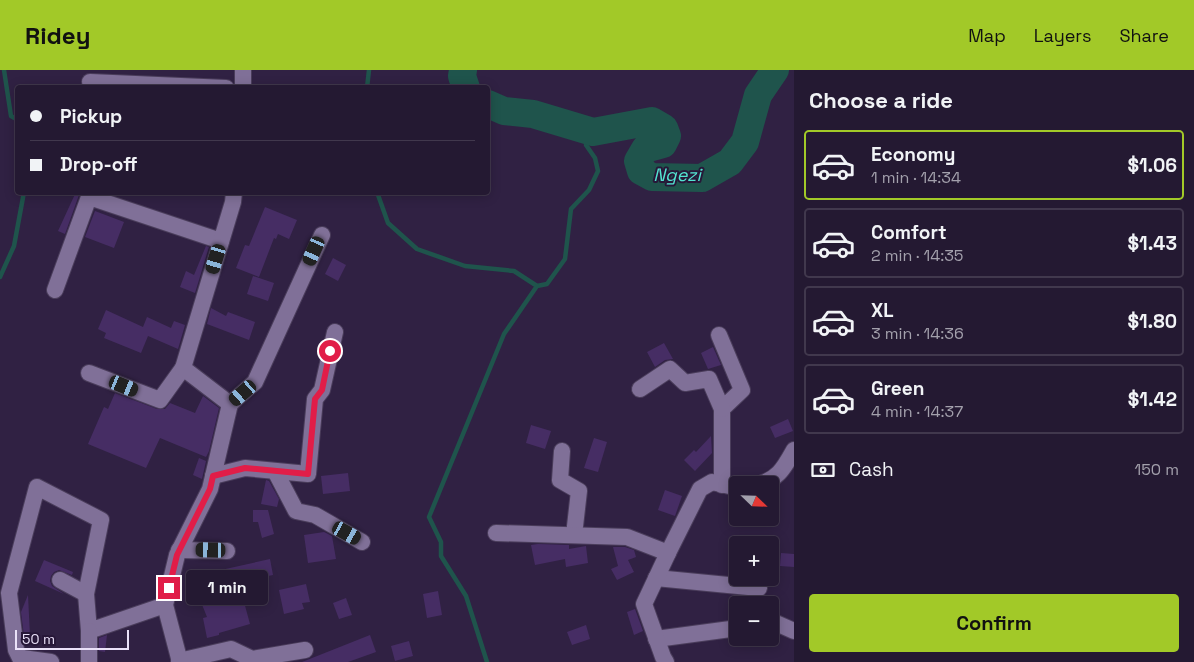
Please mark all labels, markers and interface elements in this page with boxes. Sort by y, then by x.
text: Ridey [25,20,91,51]
text: Map [968,24,1006,47]
text: Layers [1034,24,1091,47]
text: Share [1119,24,1169,47]
text: Choose a ride [809,86,953,114]
text: Pickup [60,104,122,129]
text: Economy [871,142,955,167]
icon: car [811,143,856,188]
text: Drop-off [60,152,138,177]
text: $1.06 [1127,153,1177,178]
water label: Ngezi [653,163,703,186]
text: 1 min · 14:34 [871,167,961,188]
text: Comfort [871,220,947,245]
icon: car [811,221,856,266]
text: $1.43 [1128,231,1177,256]
car [301,234,326,268]
car [204,242,227,276]
text: 2 min · 14:35 [871,245,963,266]
text: XL [871,298,894,323]
icon: car [811,299,856,344]
text: $1.80 [1128,309,1177,334]
text: 3 min · 14:36 [871,323,964,344]
route start [319,340,341,362]
car [107,373,140,399]
text: Green [871,376,924,401]
car [226,377,259,409]
icon: car [811,377,856,422]
text: $1.42 [1128,387,1177,412]
text: 4 min · 14:37 [871,401,963,422]
icon: cash [809,456,837,484]
text: Cash [849,457,894,482]
text: 150 m [1135,459,1179,480]
north arrow [729,476,779,526]
map controls [729,476,779,646]
car [330,519,363,547]
button: + [729,536,779,586]
car [195,542,226,558]
callout: 1 min [186,570,269,606]
route end [158,577,180,599]
text: 1 min [207,577,247,598]
button: Confirm [809,594,1179,652]
button: − [729,596,779,646]
scale bar [15,627,129,650]
text: 50 m [22,630,55,648]

